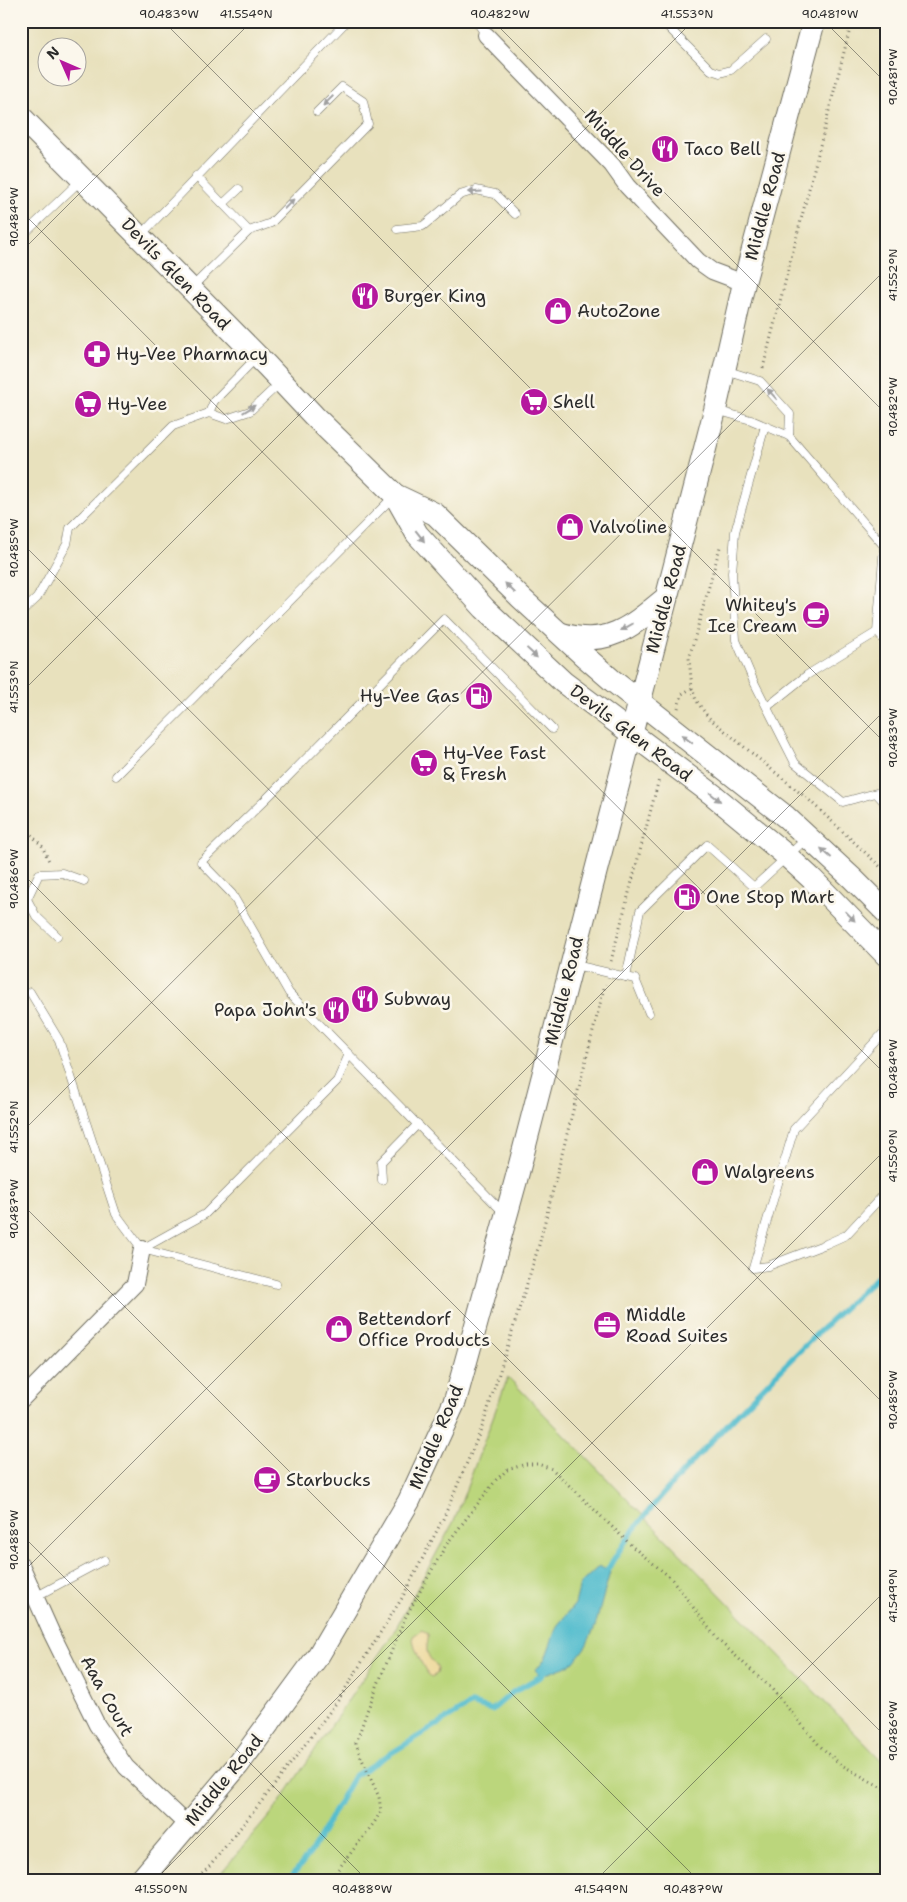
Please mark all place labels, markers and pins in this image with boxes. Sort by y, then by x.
restaurant icon: Taco Bell [650,134,680,164]
place label: Taco Bell [684,137,762,161]
restaurant icon: Burger King [350,281,380,311]
place label: Burger King [384,284,486,308]
shop icon: AutoZone [543,296,573,326]
place label: AutoZone [577,299,660,323]
pharmacy icon: Hy-Vee Pharmacy [82,339,112,369]
place label: Hy-Vee Pharmacy [116,342,268,366]
supermarket icon: Shell [519,387,549,417]
supermarket icon: Hy-Vee [73,389,103,419]
place label: Shell [553,390,595,414]
place label: Hy-Vee [107,392,167,416]
shop icon: Valvoline [555,512,585,542]
place label: Valvoline [589,515,667,539]
place label: Whitey's Ice Cream [708,593,797,638]
cafe icon: Whitey's Ice Cream [801,600,831,630]
fuel station icon: Hy-Vee Gas [464,681,494,711]
place label: Hy-Vee Gas [360,684,460,708]
place label: Hy-Vee Fast & Fresh [443,741,547,786]
supermarket icon: Hy-Vee Fast & Fresh [409,748,439,778]
fuel station icon: One Stop Mart [672,882,702,912]
place label: One Stop Mart [706,885,835,909]
restaurant icon: Subway [350,984,380,1014]
place label: Subway [384,987,451,1011]
restaurant icon: Papa John's [321,995,351,1025]
place label: Papa John's [214,998,317,1022]
shop icon: Walgreens [690,1157,720,1187]
place label: Walgreens [724,1160,815,1184]
place label: Middle Road Suites [626,1303,728,1348]
place label: Bettendorf Office Products [358,1307,490,1352]
office icon: Middle Road Suites [592,1310,622,1340]
shop icon: Bettendorf Office Products [324,1314,354,1344]
cafe icon: Starbucks [252,1465,282,1495]
place label: Starbucks [286,1468,371,1492]

